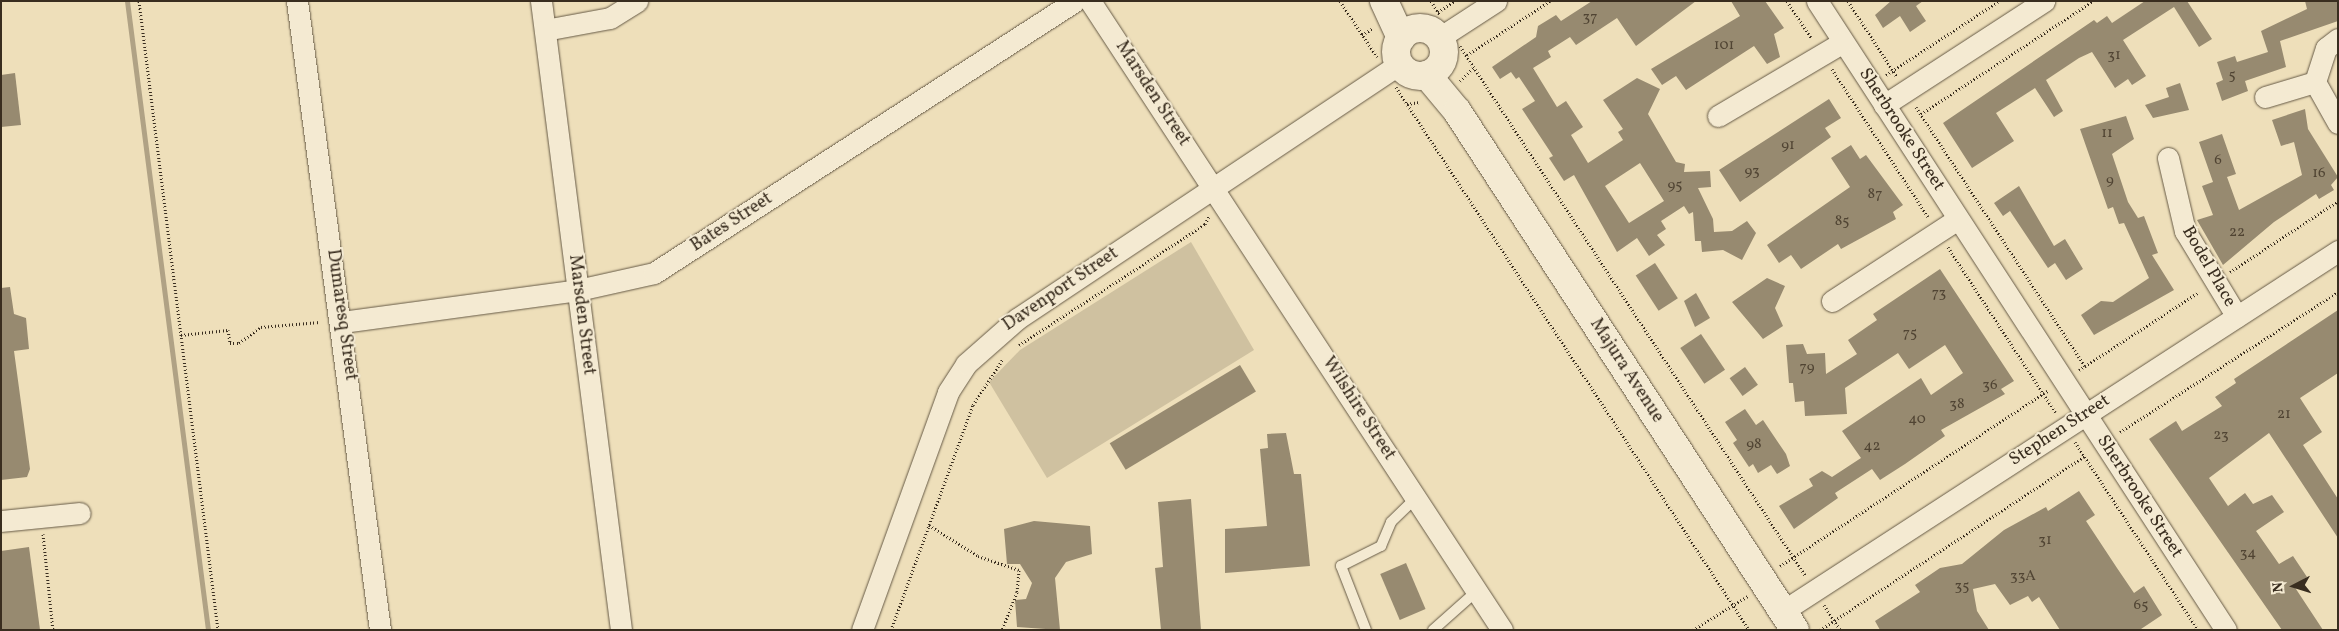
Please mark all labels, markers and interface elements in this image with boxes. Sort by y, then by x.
house number: 37 [1583,9,1597,27]
street label: Marsden Street [1110,37,1194,151]
house number: 101 [1714,37,1734,55]
house number: 31 [2107,47,2121,65]
street label: Sherbrooke Street [1853,65,1949,195]
house number: 5 [2228,67,2236,85]
house number: 11 [2101,125,2113,143]
house number: 91 [1781,137,1795,155]
house number: 6 [2214,152,2222,170]
house number: 93 [1744,163,1760,181]
house number: 16 [2312,165,2326,183]
house number: 9 [2106,172,2114,190]
house number: 95 [1668,177,1682,195]
house number: 87 [1868,186,1882,204]
street label: Bates Street [687,189,777,257]
house number: 85 [1835,213,1849,231]
street label: Bodel Place [2176,223,2240,311]
house number: 22 [2229,224,2245,242]
street label: Davenport Street [999,243,1123,337]
street label: Dumaresq Street [321,248,361,382]
street label: Marsden Street [563,254,599,376]
house number: 73 [1932,285,1946,303]
street label: Majura Avenue [1584,315,1668,427]
house number: 75 [1903,325,1917,343]
street label: Wilshire Street [1317,353,1399,465]
house number: 79 [1800,359,1814,377]
house number: 36 [1982,377,1998,395]
street label: Stephen Street [2006,390,2114,472]
house number: 38 [1949,396,1965,414]
house number: 21 [2277,406,2291,424]
house number: 40 [1908,411,1926,429]
house number: 23 [2213,427,2229,445]
street label: Sherbrooke Street [2091,432,2187,562]
house number: 98 [1746,436,1762,454]
house number: 42 [1863,438,1881,456]
house number: 31 [2038,532,2052,550]
house number: 34 [2240,545,2256,563]
north arrow [2269,561,2319,611]
house number: 33A [2010,568,2036,586]
house number: 35 [1955,578,1969,596]
text: N [2269,581,2288,593]
house number: 65 [2134,597,2148,615]

